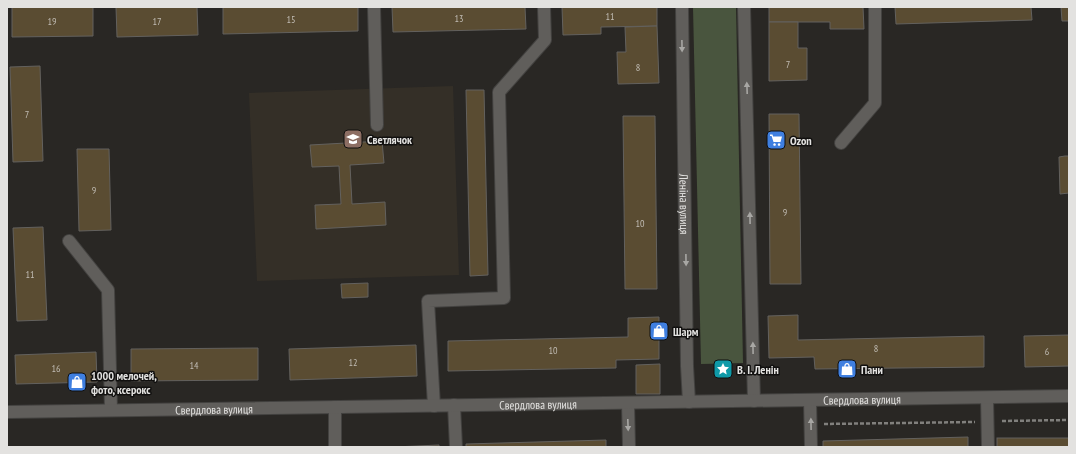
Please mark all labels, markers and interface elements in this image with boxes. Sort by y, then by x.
house number: 11 [606,10,615,23]
house number: 13 [455,12,464,25]
house number: 15 [287,13,296,26]
house number: 19 [48,15,57,28]
house number: 17 [153,15,162,28]
one-way arrow [679,40,685,53]
house number: 7 [786,58,790,71]
house number: 8 [636,61,640,74]
one-way arrow [744,81,750,94]
house number: 7 [25,108,29,121]
school or university icon: Светлячок [342,128,364,150]
supermarket icon: Ozon [765,129,787,151]
place label: Светлячок [367,132,412,147]
place label: Ozon [790,133,812,148]
street label: Леніна вулиця [677,173,693,235]
house number: 9 [92,184,96,197]
house number: 9 [783,206,787,219]
one-way arrow [747,211,753,224]
house number: 10 [636,217,645,230]
one-way arrow [682,254,689,266]
house number: 11 [26,268,35,281]
shop icon: Шарм [648,320,670,342]
place label: Шарм [673,324,699,339]
one-way arrow [750,341,756,354]
house number: 8 [874,342,878,355]
house number: 10 [549,344,558,357]
house number: 6 [1045,345,1050,358]
house number: 12 [349,356,358,369]
place icon: В. І. Ленін [712,358,734,380]
shop icon: Пани [836,358,858,380]
house number: 14 [190,359,199,372]
house number: 16 [52,362,61,375]
place label: В. І. Ленін [737,362,779,377]
place label: Пани [861,362,883,377]
place label: 1000 мелочей, фото, ксерокс [91,368,157,397]
shop icon: 1000 мелочей, фото, ксерокс [66,371,88,393]
street label: Свердлова вулиця [823,391,901,407]
street label: Свердлова вулиця [499,396,577,412]
street label: Свердлова вулиця [175,401,253,417]
one-way arrow [808,417,814,430]
one-way arrow [625,419,632,431]

